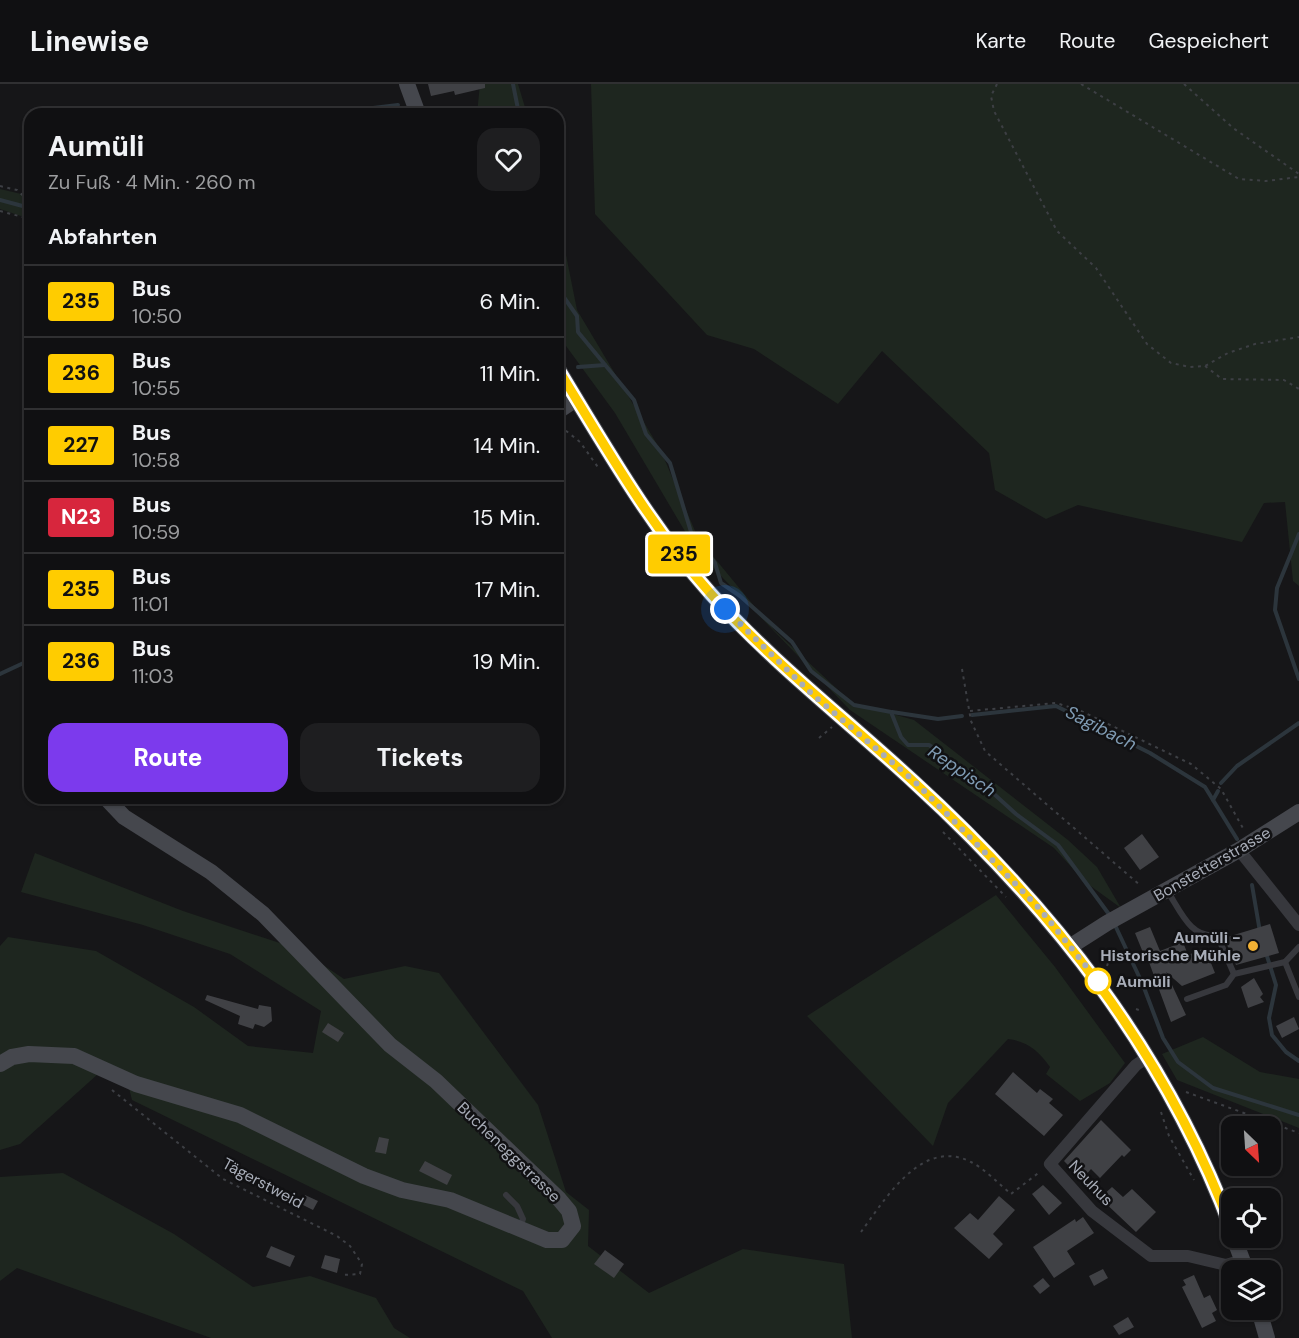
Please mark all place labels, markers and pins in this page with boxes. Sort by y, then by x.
place label: Aumüli - Historische Mühle [1100,927,1241,966]
marker: Aumüli - Historische Mühle [1246,939,1260,953]
marker: Aumüli [1085,968,1111,994]
place label: Aumüli [1116,971,1171,992]

